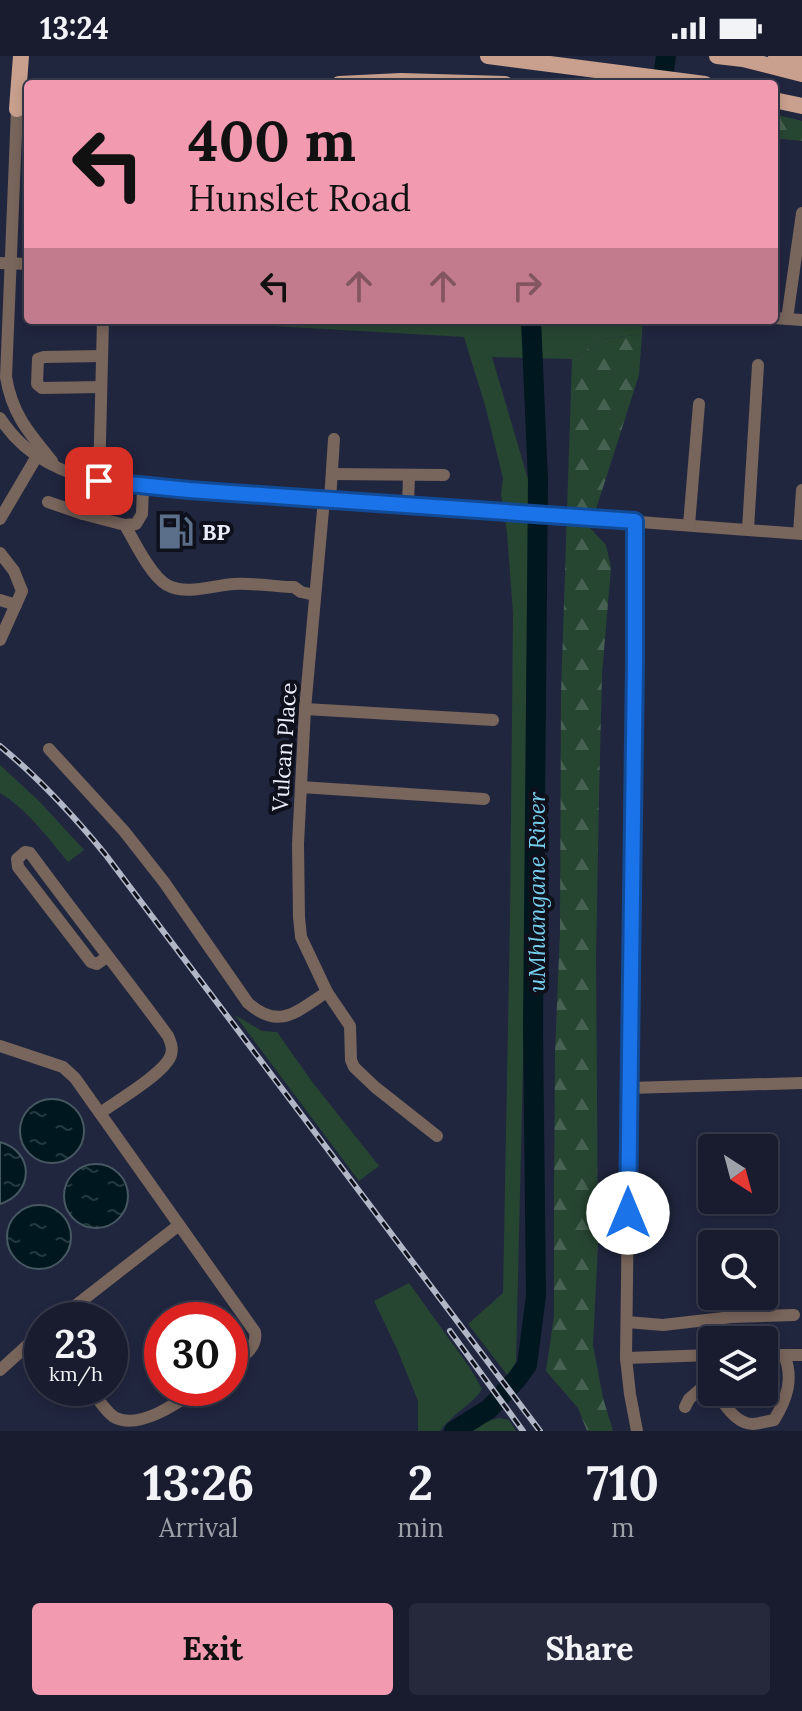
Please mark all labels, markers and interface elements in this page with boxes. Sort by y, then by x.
text: 13:24 [40,9,109,47]
text: 400 m [188,105,356,176]
icon: left [56,112,160,216]
text: Hunslet Road [188,175,411,221]
icon: left [253,264,297,308]
icon: ahead [337,264,381,308]
icon: ahead [421,264,465,308]
icon: right [505,264,549,308]
pin [65,447,133,515]
icon: arrive [77,459,121,503]
fuel station icon: BP [157,513,195,551]
place label: BP [202,518,230,546]
street label: Vulcan Place [265,681,302,814]
water label: uMhlangane River [521,792,552,992]
north arrow [698,1134,778,1214]
map controls [698,1134,778,1406]
position arrow [586,1171,670,1255]
button: search [698,1230,778,1310]
speed limit sign: 30 [144,1302,248,1406]
text: 23 [54,1318,98,1369]
button: layers [698,1326,778,1406]
text: km/h [49,1361,103,1386]
text: 13:26 [143,1452,254,1513]
text: 2 [408,1452,433,1513]
text: 710 [587,1452,659,1513]
text: Arrival [159,1511,238,1544]
text: min [397,1511,444,1544]
text: m [611,1511,634,1544]
button: Exit [32,1603,393,1695]
button: Share [409,1603,770,1695]

